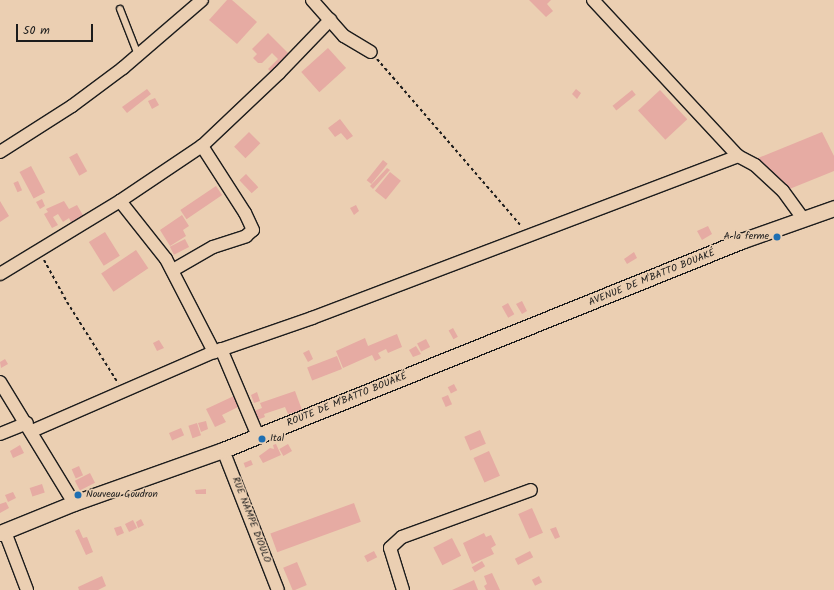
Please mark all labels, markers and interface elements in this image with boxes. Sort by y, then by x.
scale bar [18,16,95,42]
text: 50 m [23,21,50,40]
place label: A la ferme [724,231,769,243]
marker: A la ferme [772,232,782,242]
street label: AVENUE DE M'BATTO BOUAKÉ [587,247,717,309]
street label: ROUTE DE M'BATTO BOUAKÉ [285,370,409,430]
place label: Ital [270,433,284,445]
marker: Ital [257,434,267,444]
street label: RUE NAMPE DIOULO [229,475,273,565]
place label: Nouveau Goudron [86,489,158,501]
marker: Nouveau Goudron [73,490,83,500]

